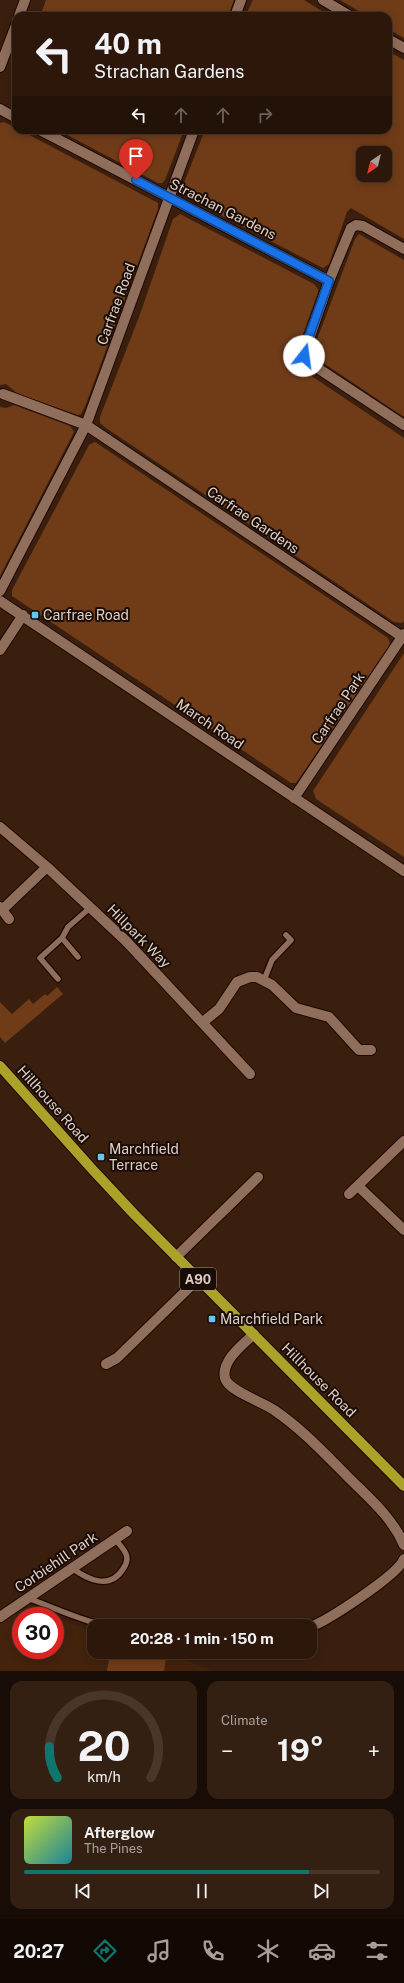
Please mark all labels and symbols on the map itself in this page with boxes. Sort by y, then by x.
pin [119,139,153,180]
north arrow [356,146,392,182]
street label: Strachan Gardens [167,175,279,243]
street label: Carfrae Road [94,261,138,347]
position arrow [283,335,325,377]
street label: Carfrae Gardens [204,483,302,557]
place label: Carfrae Road [43,607,129,623]
marker: Carfrae Road [30,610,40,620]
street label: Carfrae Park [308,669,368,747]
street label: March Road [173,696,247,752]
street label: Hillpark Way [104,901,174,971]
street label: Hillhouse Road [14,1062,92,1146]
place label: Marchfield Terrace [109,1141,179,1173]
marker: Marchfield Terrace [96,1152,106,1162]
road number: A90 [180,1268,216,1290]
place label: Marchfield Park [220,1311,323,1327]
marker: Marchfield Park [207,1314,217,1324]
street label: Hillhouse Road [279,1340,359,1420]
street label: Corbiehill Park [12,1528,100,1595]
speed limit sign: 30 [12,1607,64,1659]

